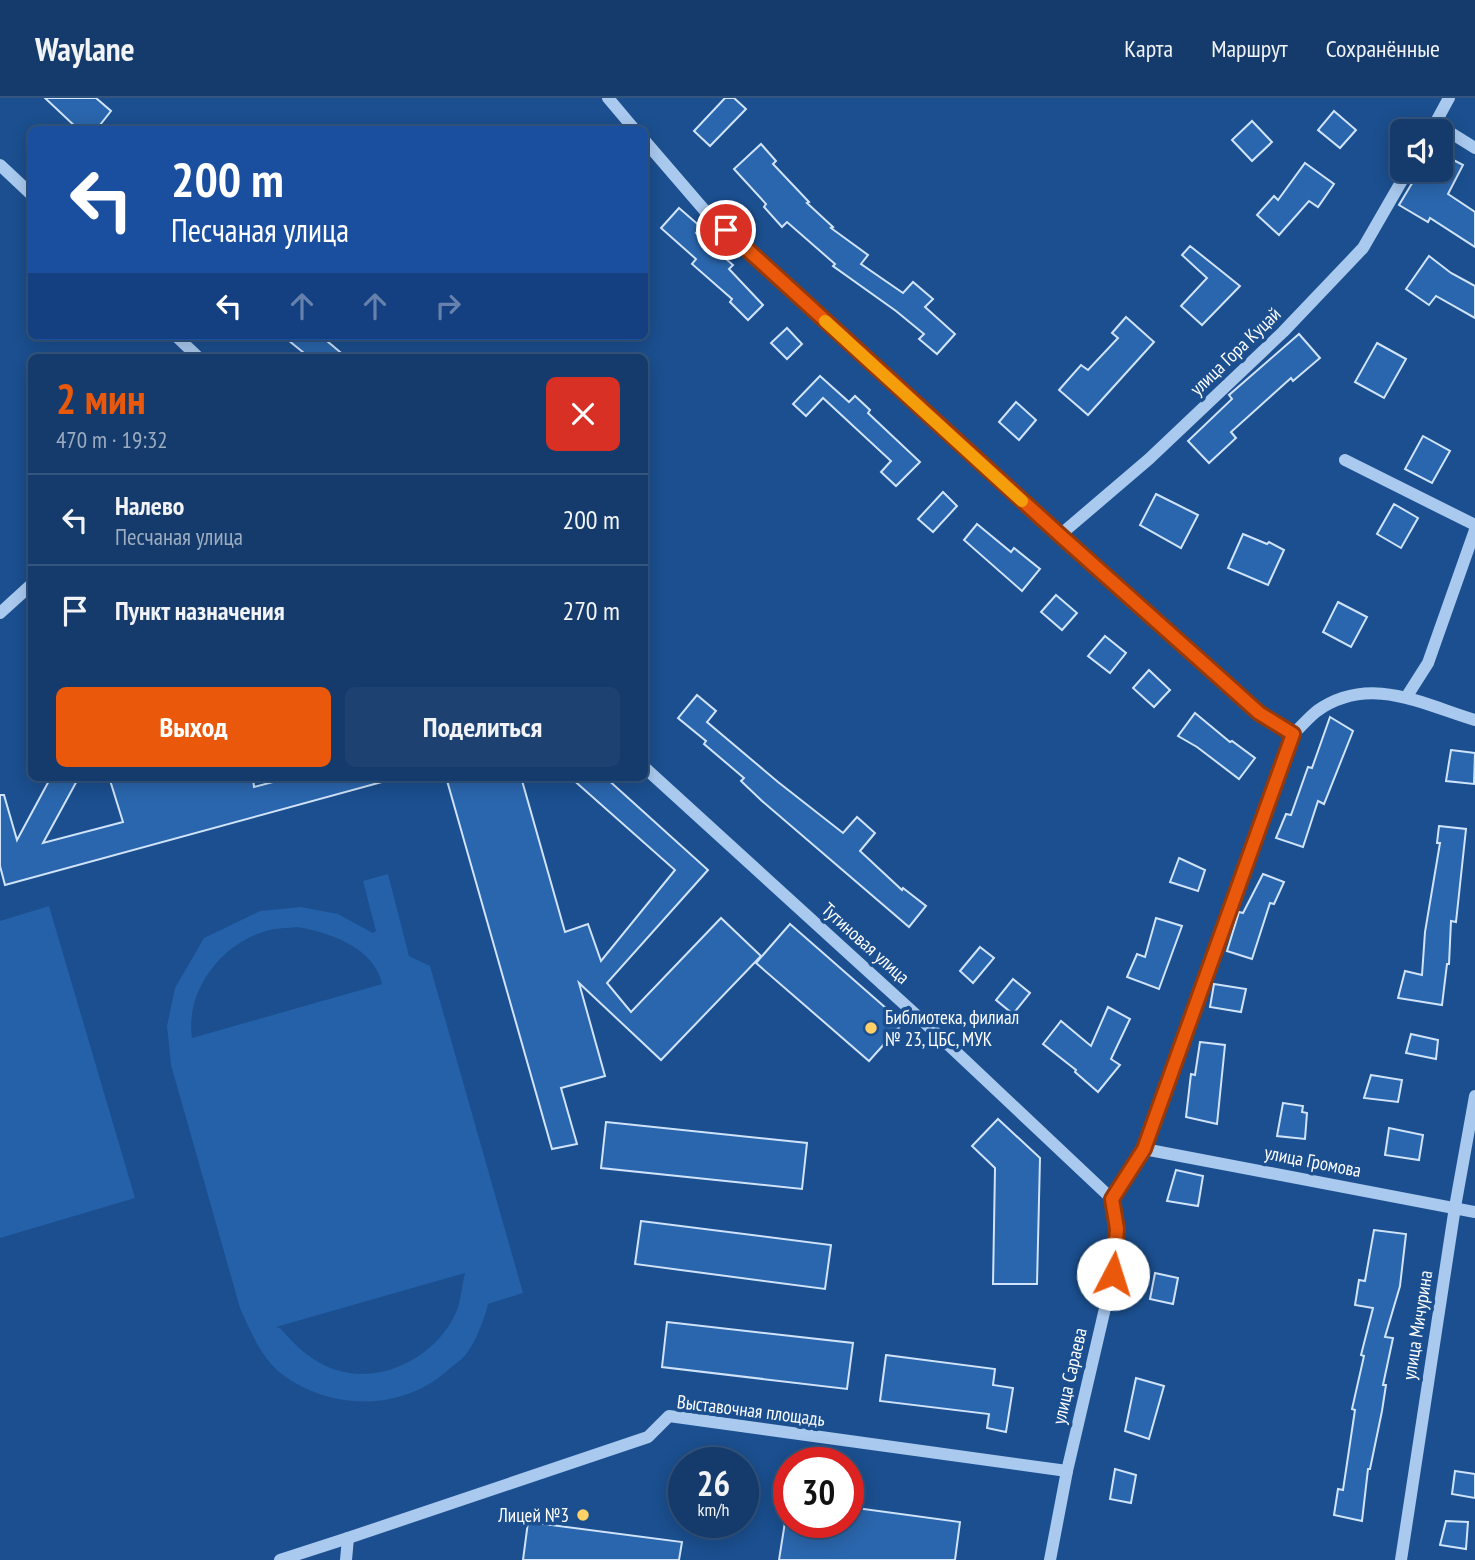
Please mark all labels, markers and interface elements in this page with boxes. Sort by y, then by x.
text: Waylane [35,27,135,70]
text: Карта [1124,33,1173,64]
text: Маршрут [1211,33,1288,64]
text: Сохранённые [1326,33,1440,64]
map controls [1390,119,1453,182]
button: sound [1390,119,1453,182]
text: 200 m [171,147,284,211]
icon: left [56,154,147,245]
pin [696,200,756,260]
text: Песчаная улица [171,209,349,251]
icon: arrive [707,211,745,249]
icon: left [210,287,248,325]
icon: ahead [283,287,321,325]
icon: ahead [356,287,394,325]
icon: right [429,287,467,325]
street label: улица Гора Куцай [1185,302,1285,400]
text: 2 мин [56,371,146,426]
button: close [546,377,620,451]
text: 470 m · 19:32 [56,425,168,454]
text: Налево [115,489,184,522]
icon: left [56,501,94,539]
text: 200 m [562,503,620,536]
text: Песчаная улица [115,522,243,551]
icon: arrive [56,592,94,630]
text: Пункт назначения [115,594,285,627]
text: 270 m [562,594,620,627]
button: Выход [56,687,331,767]
button: Поделиться [345,687,620,767]
street label: Тутиновая улица [817,897,915,989]
place label: Библиотека, филиал № 23, ЦБС, МУК [885,1005,1019,1051]
marker: Библиотека, филиал № 23, ЦБС, МУК [863,1020,879,1036]
street label: улица Громова [1263,1140,1363,1182]
position arrow [1076,1237,1150,1311]
street label: улица Мичурина [1396,1269,1438,1381]
street label: улица Сараева [1046,1325,1092,1427]
street label: Выставочная площадь [676,1389,826,1431]
speed limit sign: 30 [773,1447,864,1538]
text: 26 [697,1460,730,1506]
text: km/h [698,1498,729,1521]
place label: Лицей №3 [497,1503,569,1527]
marker: Лицей №3 [575,1507,591,1523]

